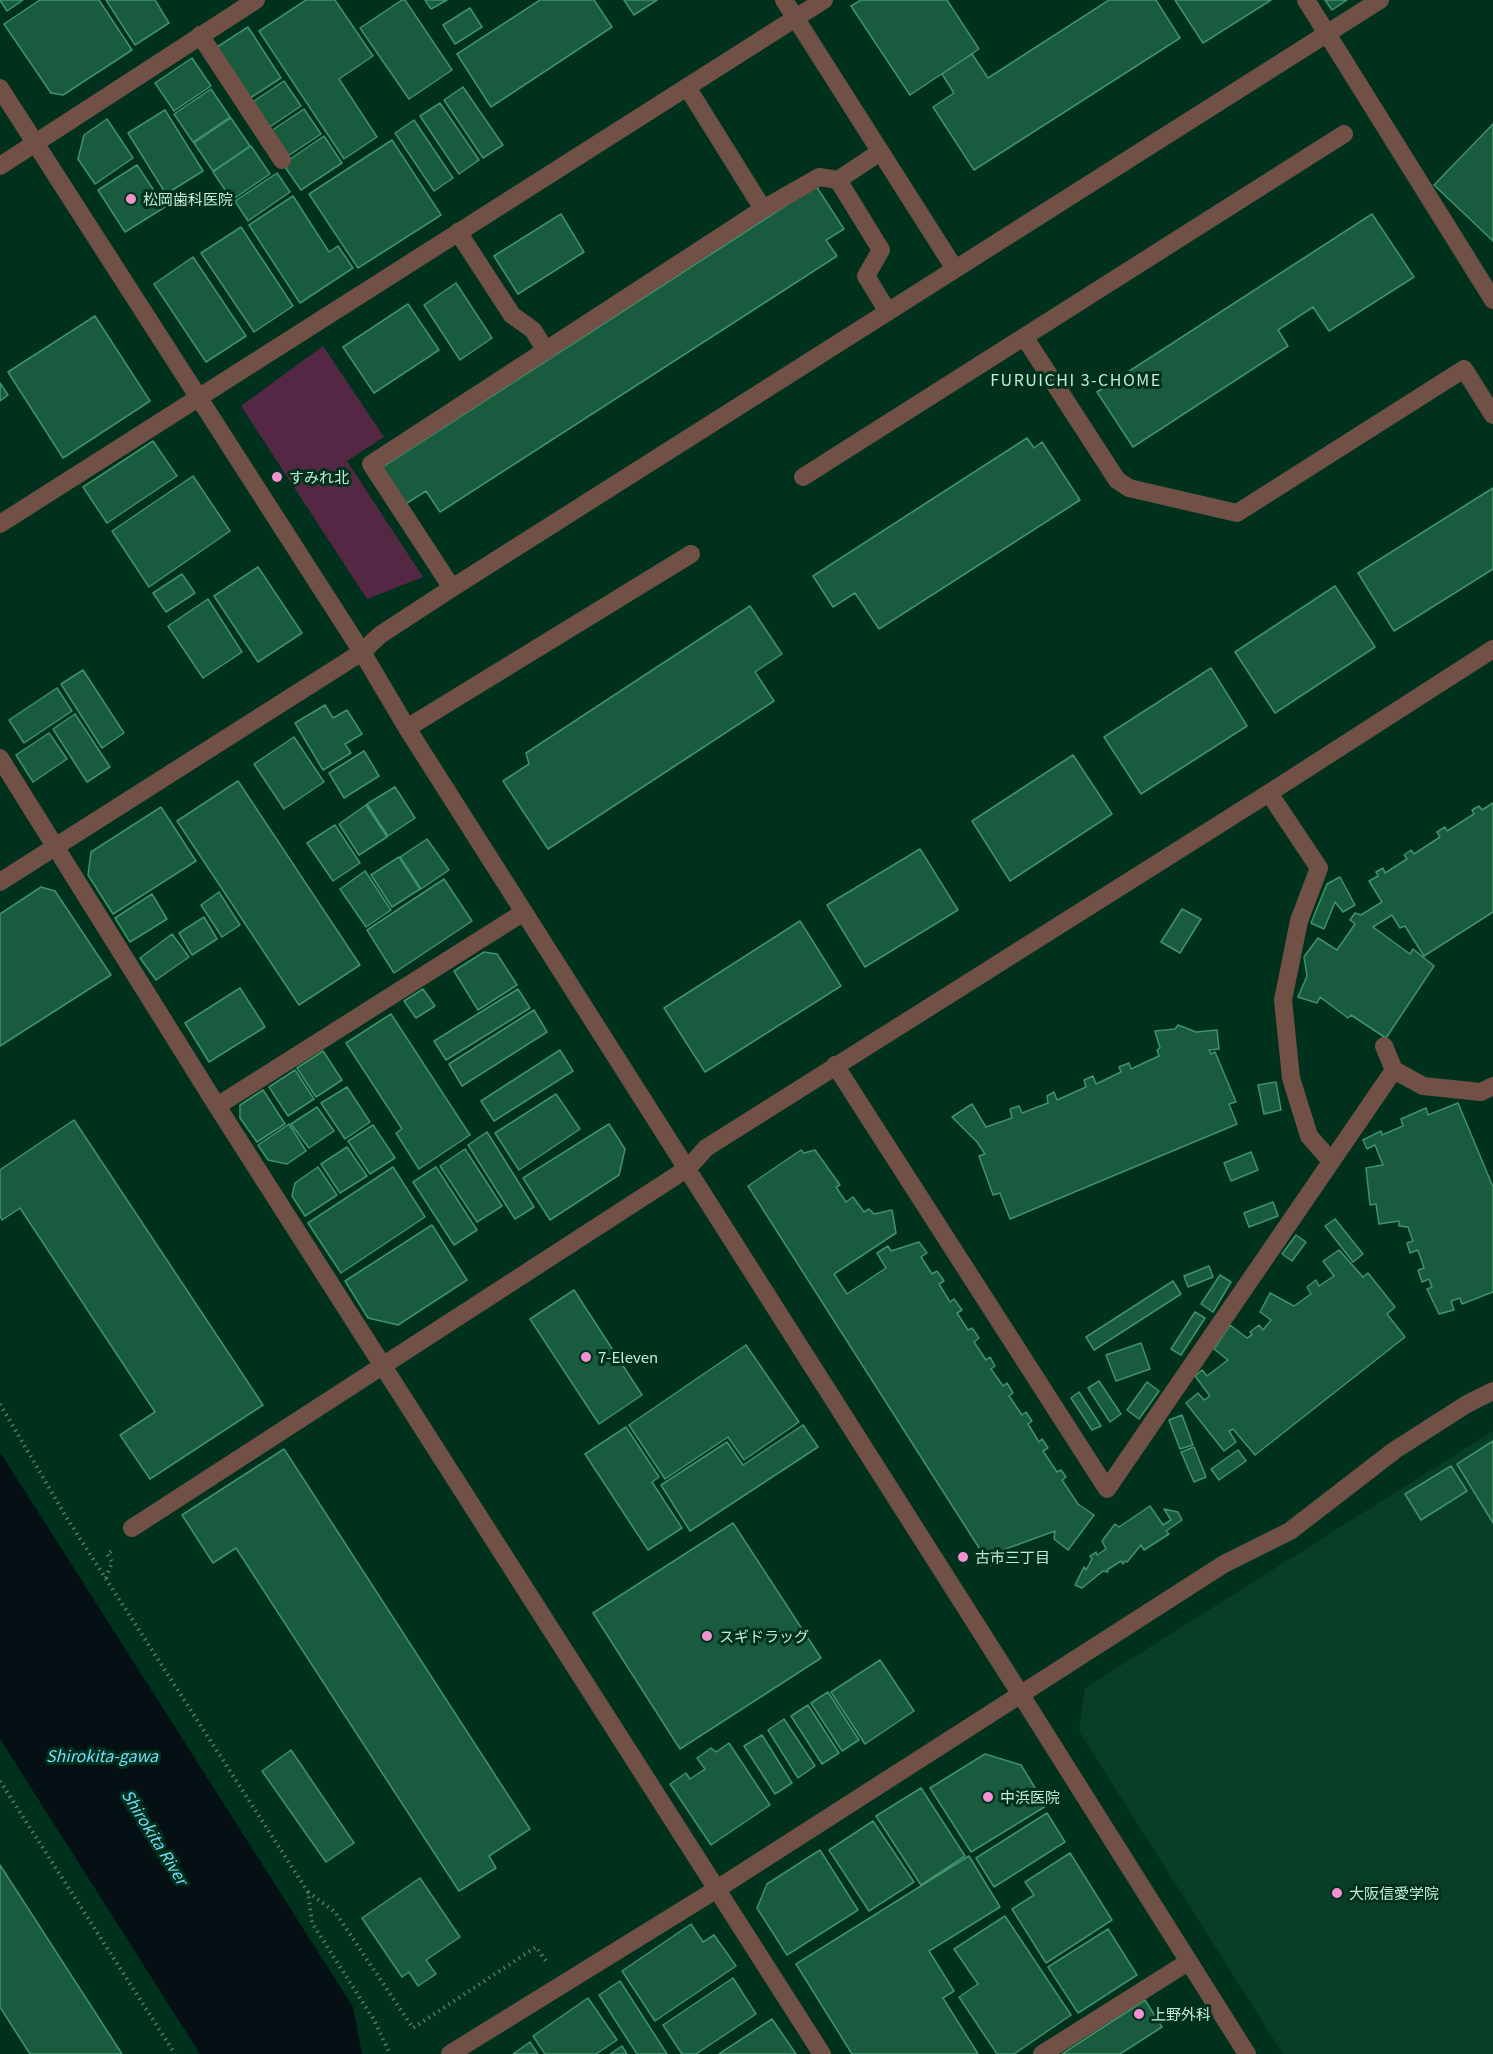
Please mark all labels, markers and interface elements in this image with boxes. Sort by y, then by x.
place label: 松岡歯科医院 [143,190,233,208]
marker: 松岡歯科医院 [124,192,138,206]
district label: FURUICHI 3-CHOME [990,370,1162,390]
place label: すみれ北 [289,468,349,486]
marker: すみれ北 [270,470,284,484]
place label: 7-Eleven [598,1348,658,1366]
marker: 7-Eleven [579,1350,593,1364]
place label: 古市三丁目 [975,1548,1050,1566]
marker: 古市三丁目 [956,1550,970,1564]
place label: スギドラッグ [719,1627,809,1645]
marker: スギドラッグ [700,1629,714,1643]
water label: Shirokita-gawa [46,1746,158,1766]
water label: Shirokita River [118,1786,192,1888]
place label: 中浜医院 [1000,1788,1060,1806]
marker: 中浜医院 [981,1790,995,1804]
place label: 大阪信愛学院 [1349,1884,1439,1902]
marker: 大阪信愛学院 [1330,1886,1344,1900]
place label: 上野外科 [1151,2005,1211,2023]
marker: 上野外科 [1132,2007,1146,2021]

